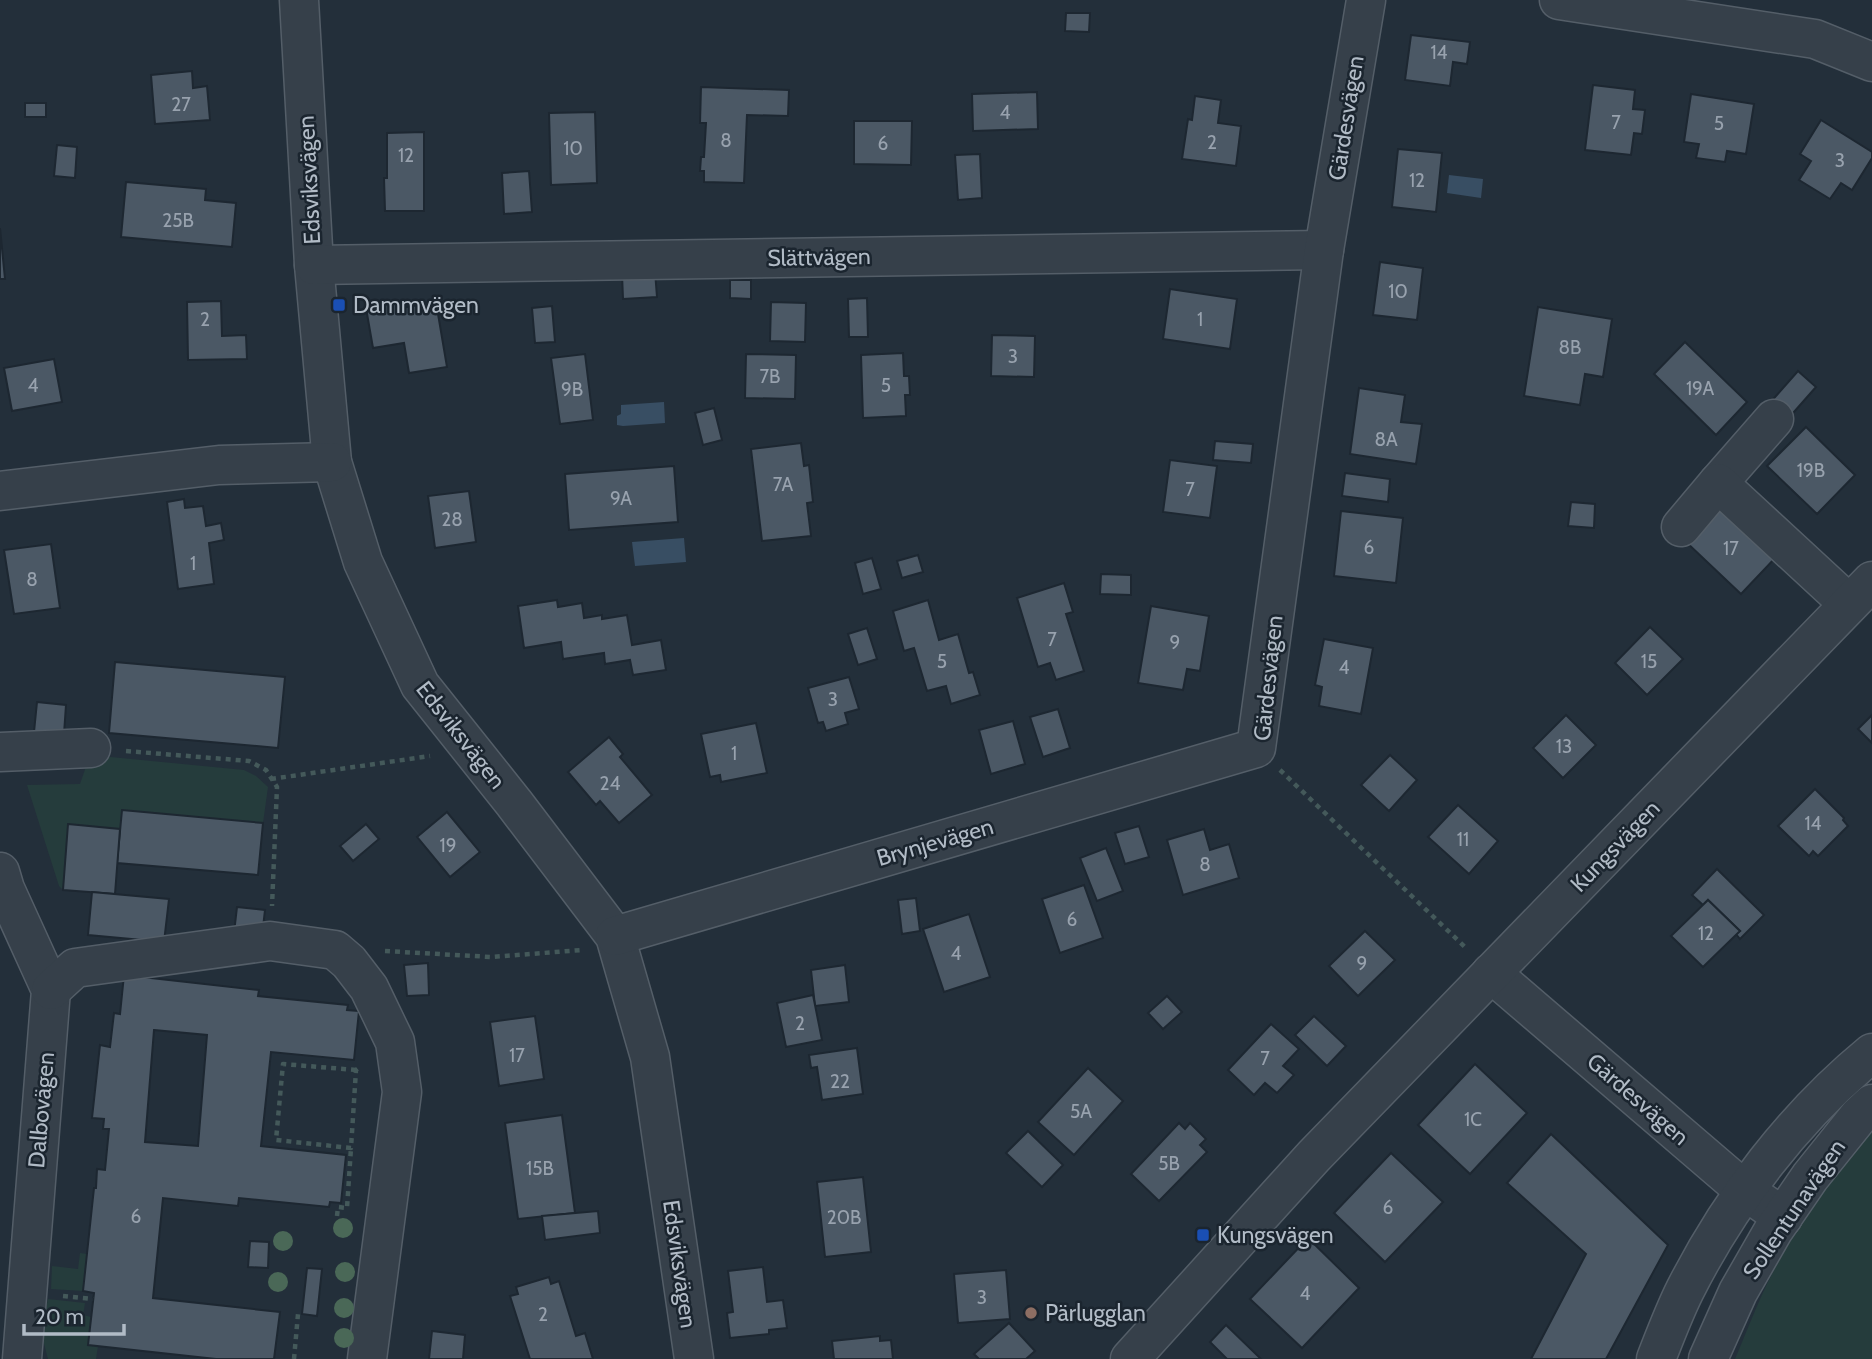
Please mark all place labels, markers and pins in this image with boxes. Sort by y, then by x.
place label: Dammvägen [353,291,479,319]
marker: Dammvägen [331,297,347,313]
place label: Kungsvägen [1217,1221,1334,1249]
marker: Kungsvägen [1195,1227,1211,1243]
place label: Pärlugglan [1045,1299,1146,1327]
marker: Pärlugglan [1023,1305,1039,1321]

